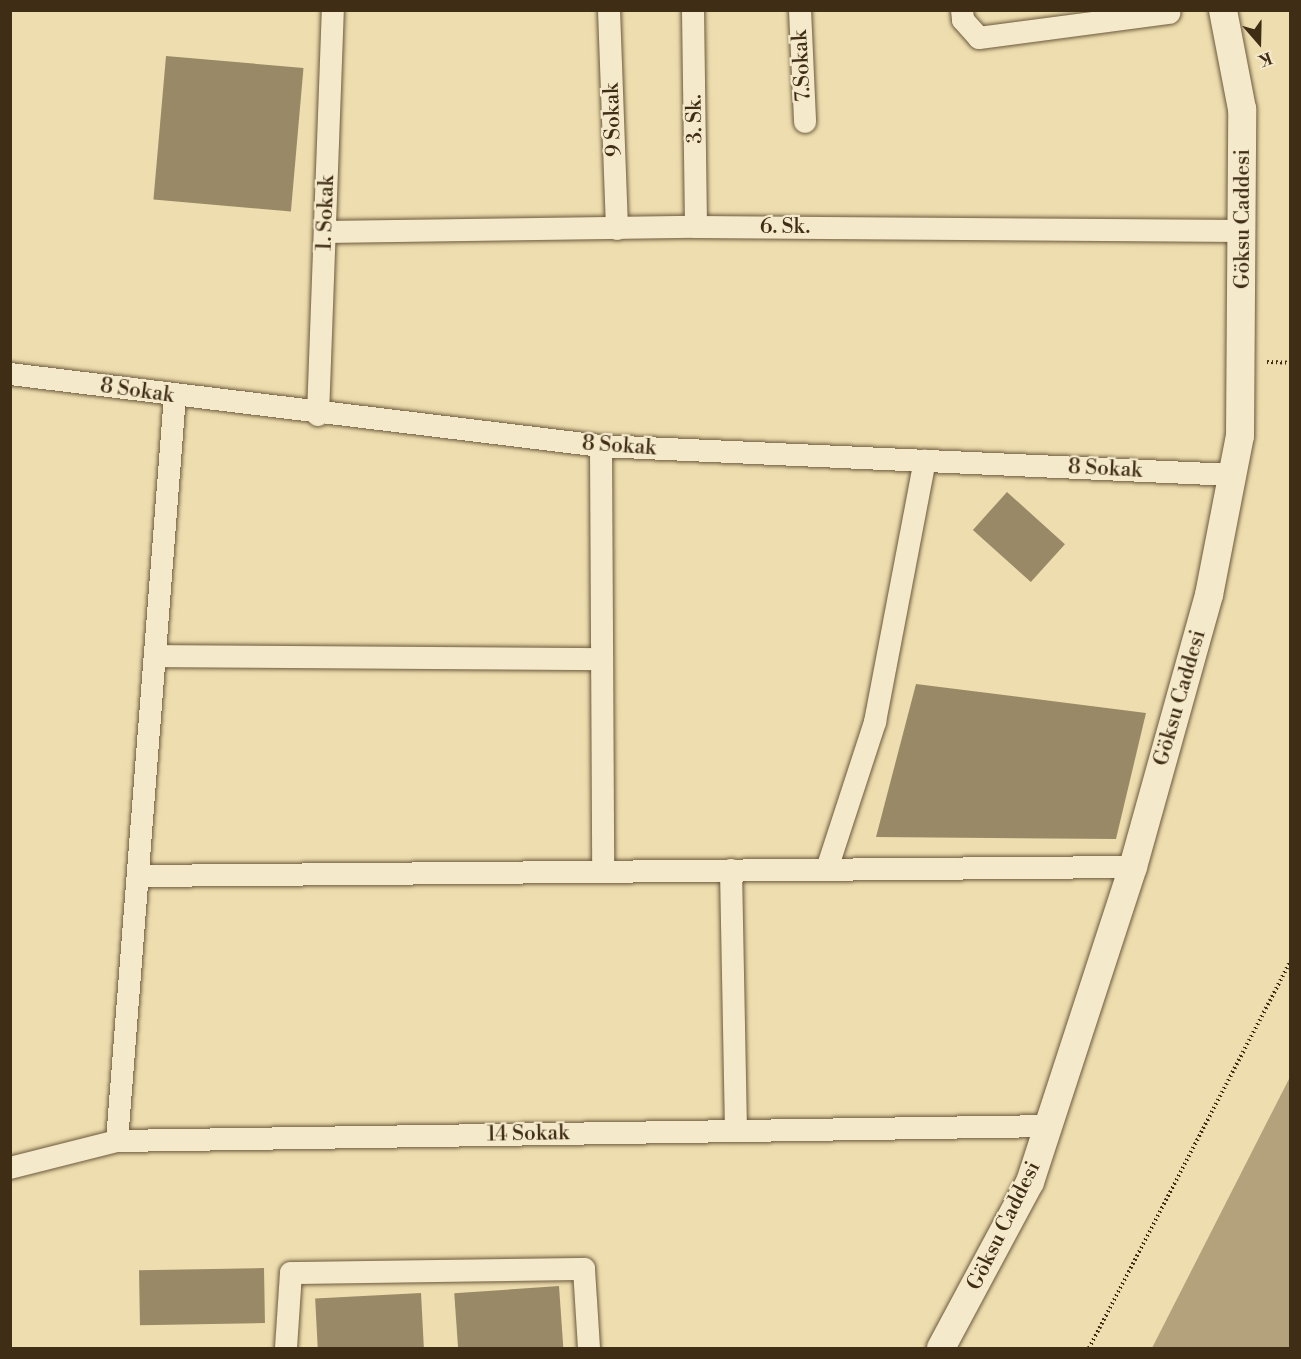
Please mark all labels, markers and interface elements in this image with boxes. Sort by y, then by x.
north arrow [1229,12,1289,72]
street label: 7.Sokak [788,29,816,103]
text: K [1256,47,1275,71]
street label: 9 Sokak [599,83,627,157]
street label: 3. Sk. [682,94,708,144]
street label: Göksu Caddesi [1230,149,1256,289]
street label: 1. Sokak [312,175,340,251]
street label: 6. Sk. [760,214,810,240]
street label: 8 Sokak [98,373,176,409]
street label: 8 Sokak [581,431,657,461]
street label: 8 Sokak [1067,454,1143,484]
street label: Göksu Caddesi [1149,627,1211,769]
street label: 14 Sokak [487,1121,569,1147]
street label: Göksu Caddesi [962,1157,1046,1295]

